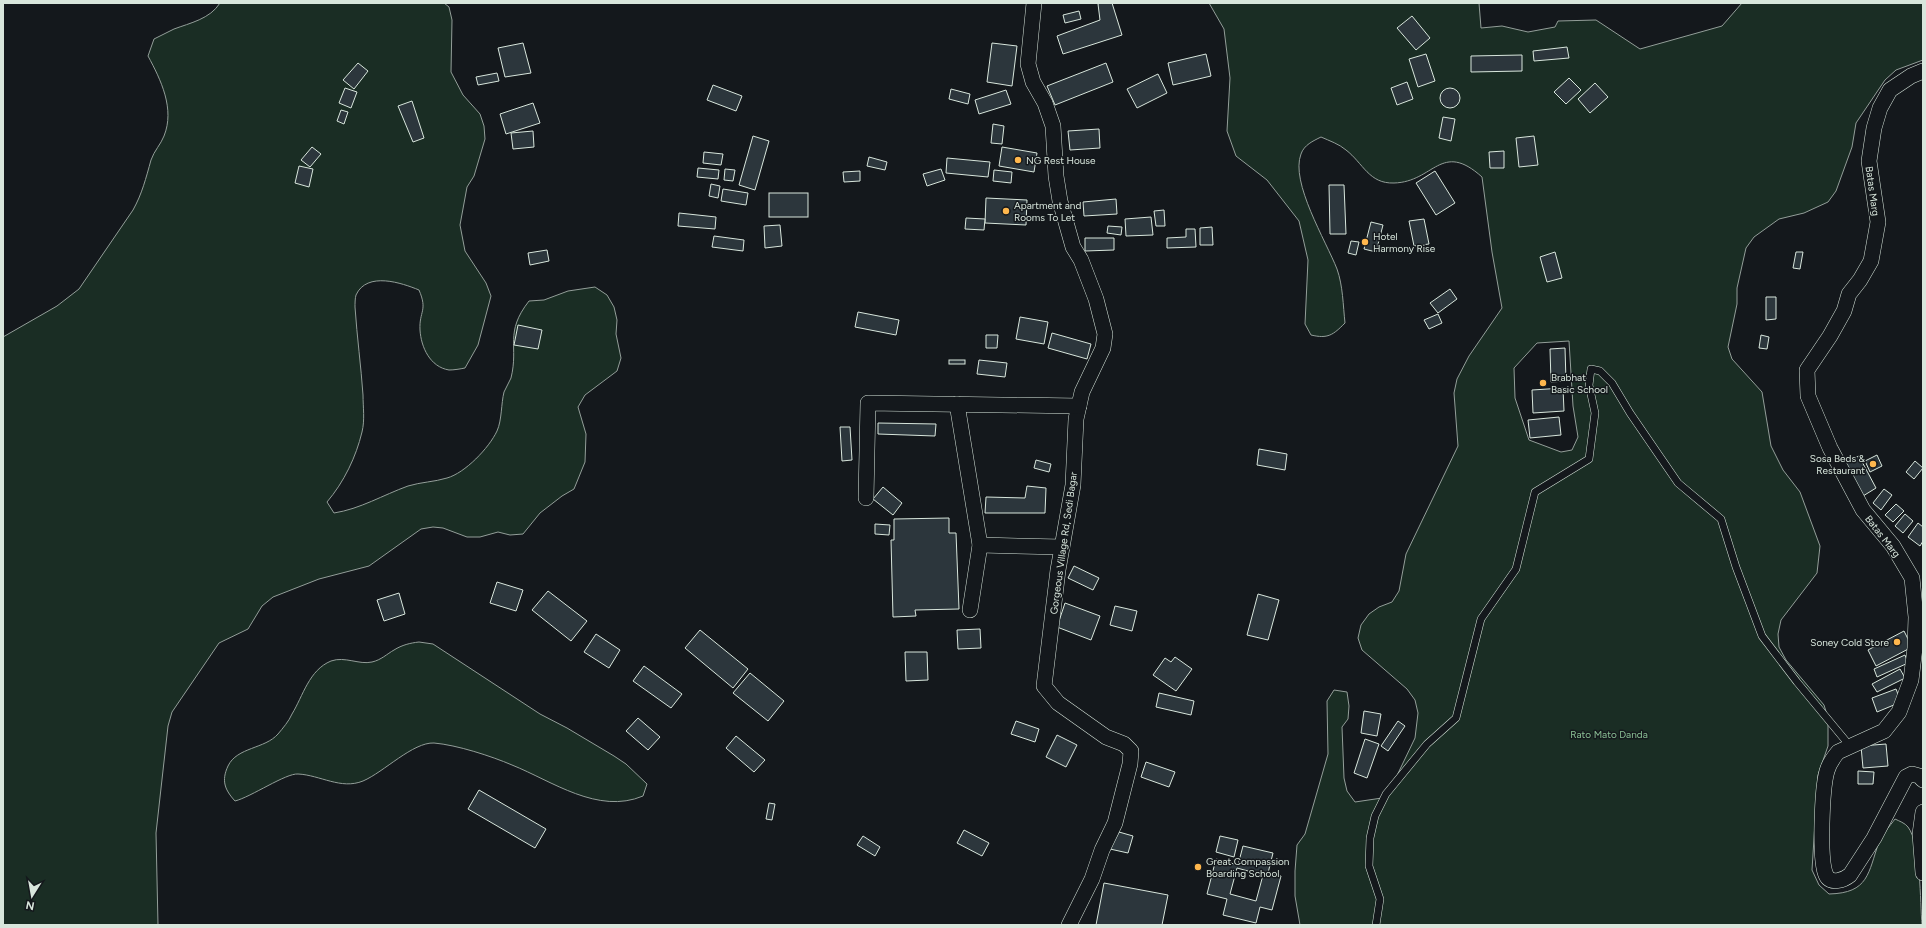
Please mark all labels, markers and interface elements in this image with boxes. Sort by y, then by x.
place label: NG Rest House [1026,154,1096,167]
marker: NG Rest House [1013,155,1023,165]
street label: Batas Marg [1863,165,1882,217]
place label: Apartment and Rooms To Let [1014,199,1081,224]
marker: Apartment and Rooms To Let [1001,206,1011,216]
place label: Hotel Harmony Rise [1373,230,1436,255]
marker: Hotel Harmony Rise [1360,237,1370,247]
place label: Brabhat Basic School [1551,371,1608,396]
marker: Brabhat Basic School [1538,378,1548,388]
place label: Sosa Beds & Restaurant [1810,452,1866,477]
marker: Sosa Beds & Restaurant [1868,459,1878,469]
street label: Gorgeous Village Rd, Sedi Bagar [1047,470,1080,615]
street label: Batas Marg [1862,513,1903,560]
place label: Soney Cold Store [1810,636,1890,649]
marker: Soney Cold Store [1892,637,1902,647]
park label: Rato Mato Danda [1570,728,1648,741]
place label: Great Compassion Boarding School [1206,855,1290,880]
marker: Great Compassion Boarding School [1193,862,1203,872]
north arrow [12,876,52,916]
text: N [25,898,36,913]

